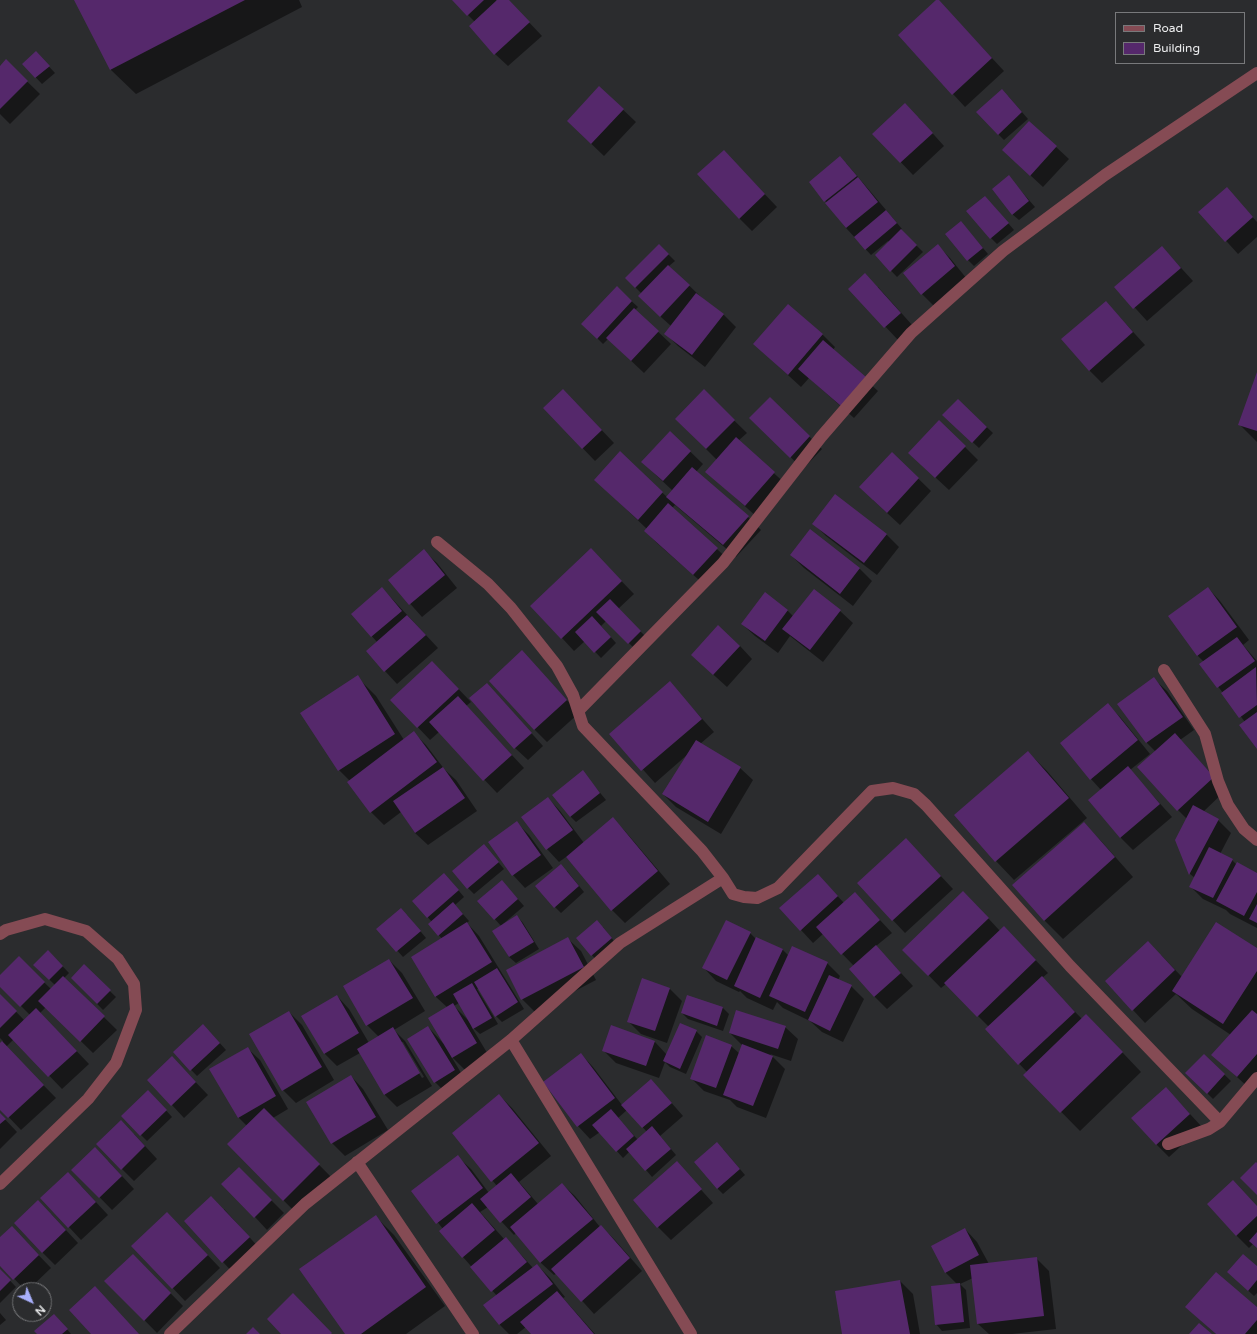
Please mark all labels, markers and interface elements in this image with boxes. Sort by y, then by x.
legend [1115,12,1245,64]
text: Road [1153,21,1183,35]
text: Building [1153,41,1200,55]
north arrow [12,1282,52,1322]
text: N [32,1303,48,1318]

